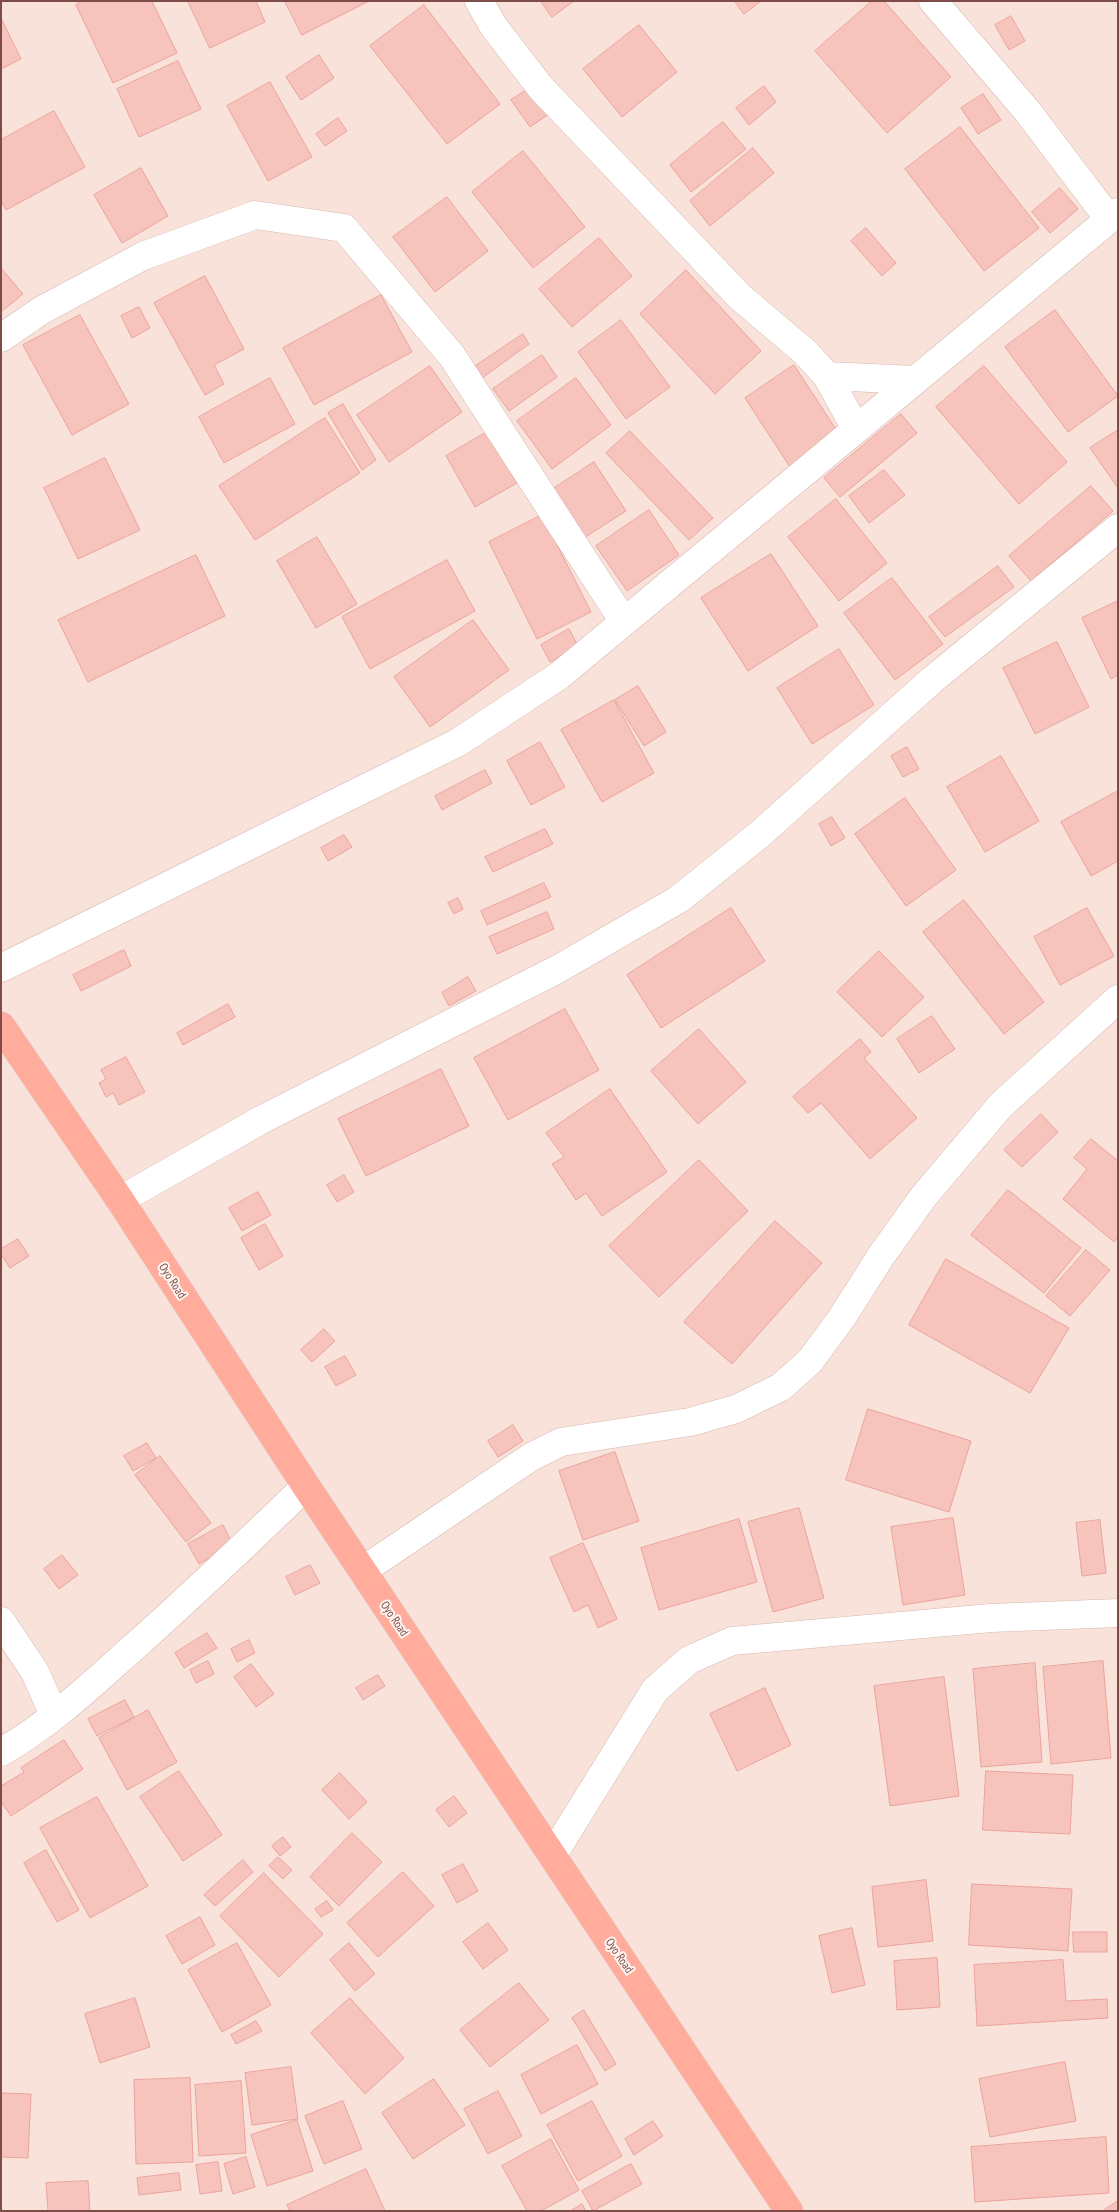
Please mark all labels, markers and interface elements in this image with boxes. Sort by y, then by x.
street label: Oyo Road [155,1261,189,1301]
street label: Oyo Road [377,1599,411,1639]
street label: Oyo Road [602,1936,636,1976]

